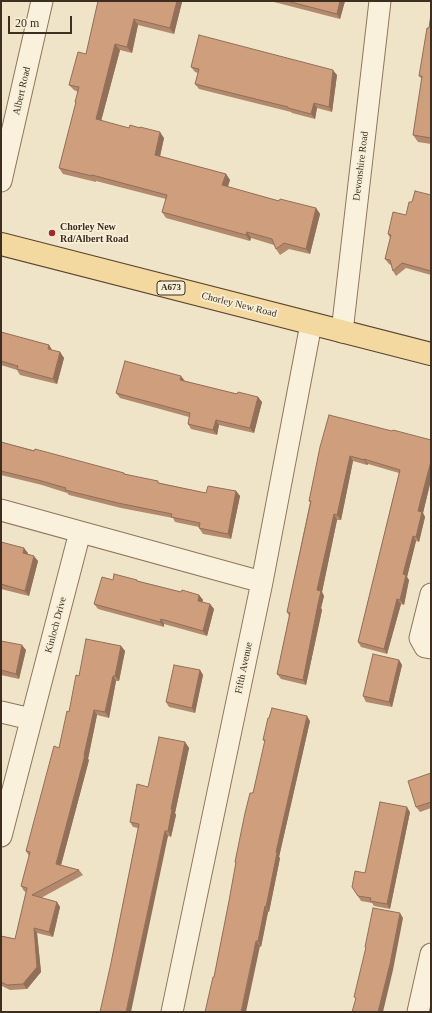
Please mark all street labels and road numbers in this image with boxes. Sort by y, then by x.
street label: Albert Road [11,66,33,116]
street label: Devonshire Road [351,131,371,201]
road number: A673 [157,281,185,295]
street label: Chorley New Road [200,290,278,320]
street label: Kinloch Drive [43,596,69,654]
street label: Fifth Avenue [233,641,255,695]

